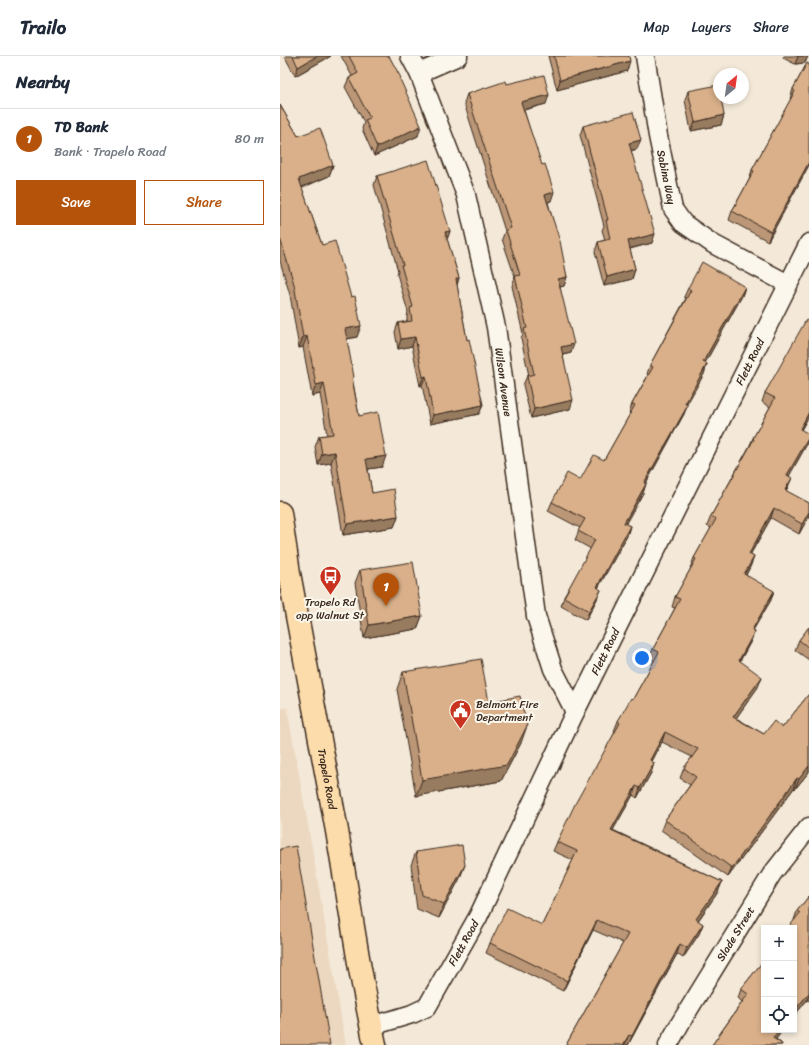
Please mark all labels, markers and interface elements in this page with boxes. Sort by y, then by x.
text: Trailo [20,11,66,44]
text: Map [644,15,669,40]
text: Layers [691,15,731,40]
text: Share [753,15,789,40]
text: Nearby [16,67,70,97]
north arrow [713,68,749,104]
text: TD Bank [54,114,108,140]
text: 1 [26,127,32,150]
text: 80 m [235,127,264,150]
text: Bank · Trapelo Road [54,140,166,163]
street label: Sabina Way [651,148,681,207]
button: Save [16,180,136,225]
button: Share [144,180,264,225]
street label: Flett Road [730,334,770,389]
street label: Wilson Avenue [489,347,517,418]
bus stop icon: Trapelo Rd opp Walnut St [317,563,343,596]
pin: 1 [373,573,399,606]
place label: Trapelo Rd opp Walnut St [296,593,365,625]
street label: Flett Road [586,624,626,679]
your location [632,648,652,668]
place label: Belmont Fire Department [476,695,539,727]
public building icon: Belmont Fire Department [448,697,474,730]
street label: Trapelo Road [312,747,342,812]
street label: Slade Street [711,903,760,965]
street label: Flett Road [443,916,485,970]
map controls [761,925,797,1033]
button: + [761,925,797,961]
button: − [761,961,797,997]
button: locate [761,997,797,1033]

